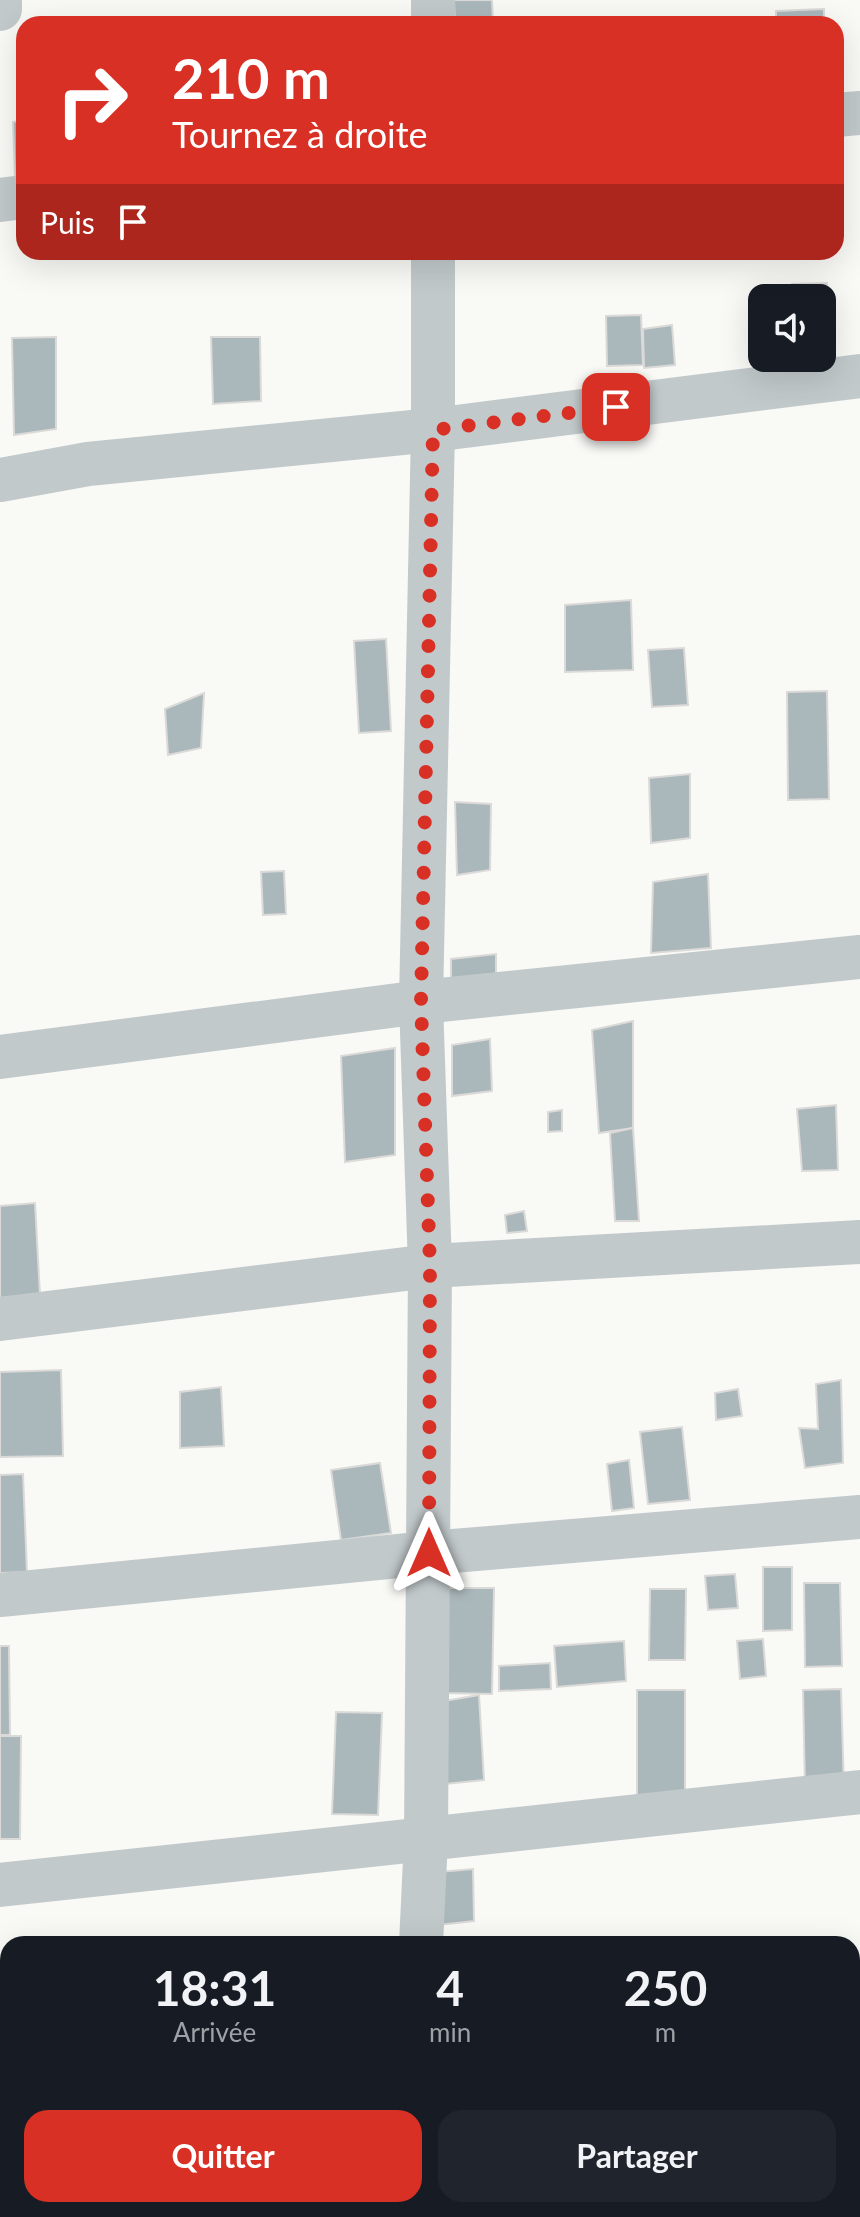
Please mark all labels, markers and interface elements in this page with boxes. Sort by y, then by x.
text: 210 m [172,44,330,111]
icon: right [40,48,144,152]
text: Tournez à droite [172,112,428,156]
icon: arrive [111,200,155,244]
text: Puis [40,204,95,240]
map controls [748,284,836,372]
button: sound [748,284,836,372]
pin [582,373,650,441]
icon: arrive [594,385,638,429]
position arrow [387,1511,471,1595]
text: 18:31 [153,1959,276,2016]
text: 4 [436,1959,464,2016]
text: 250 [624,1959,707,2016]
text: Arrivée [173,2016,256,2048]
text: min [429,2016,471,2048]
text: m [655,2016,676,2048]
button: Quitter [24,2110,422,2202]
button: Partager [438,2110,836,2202]

